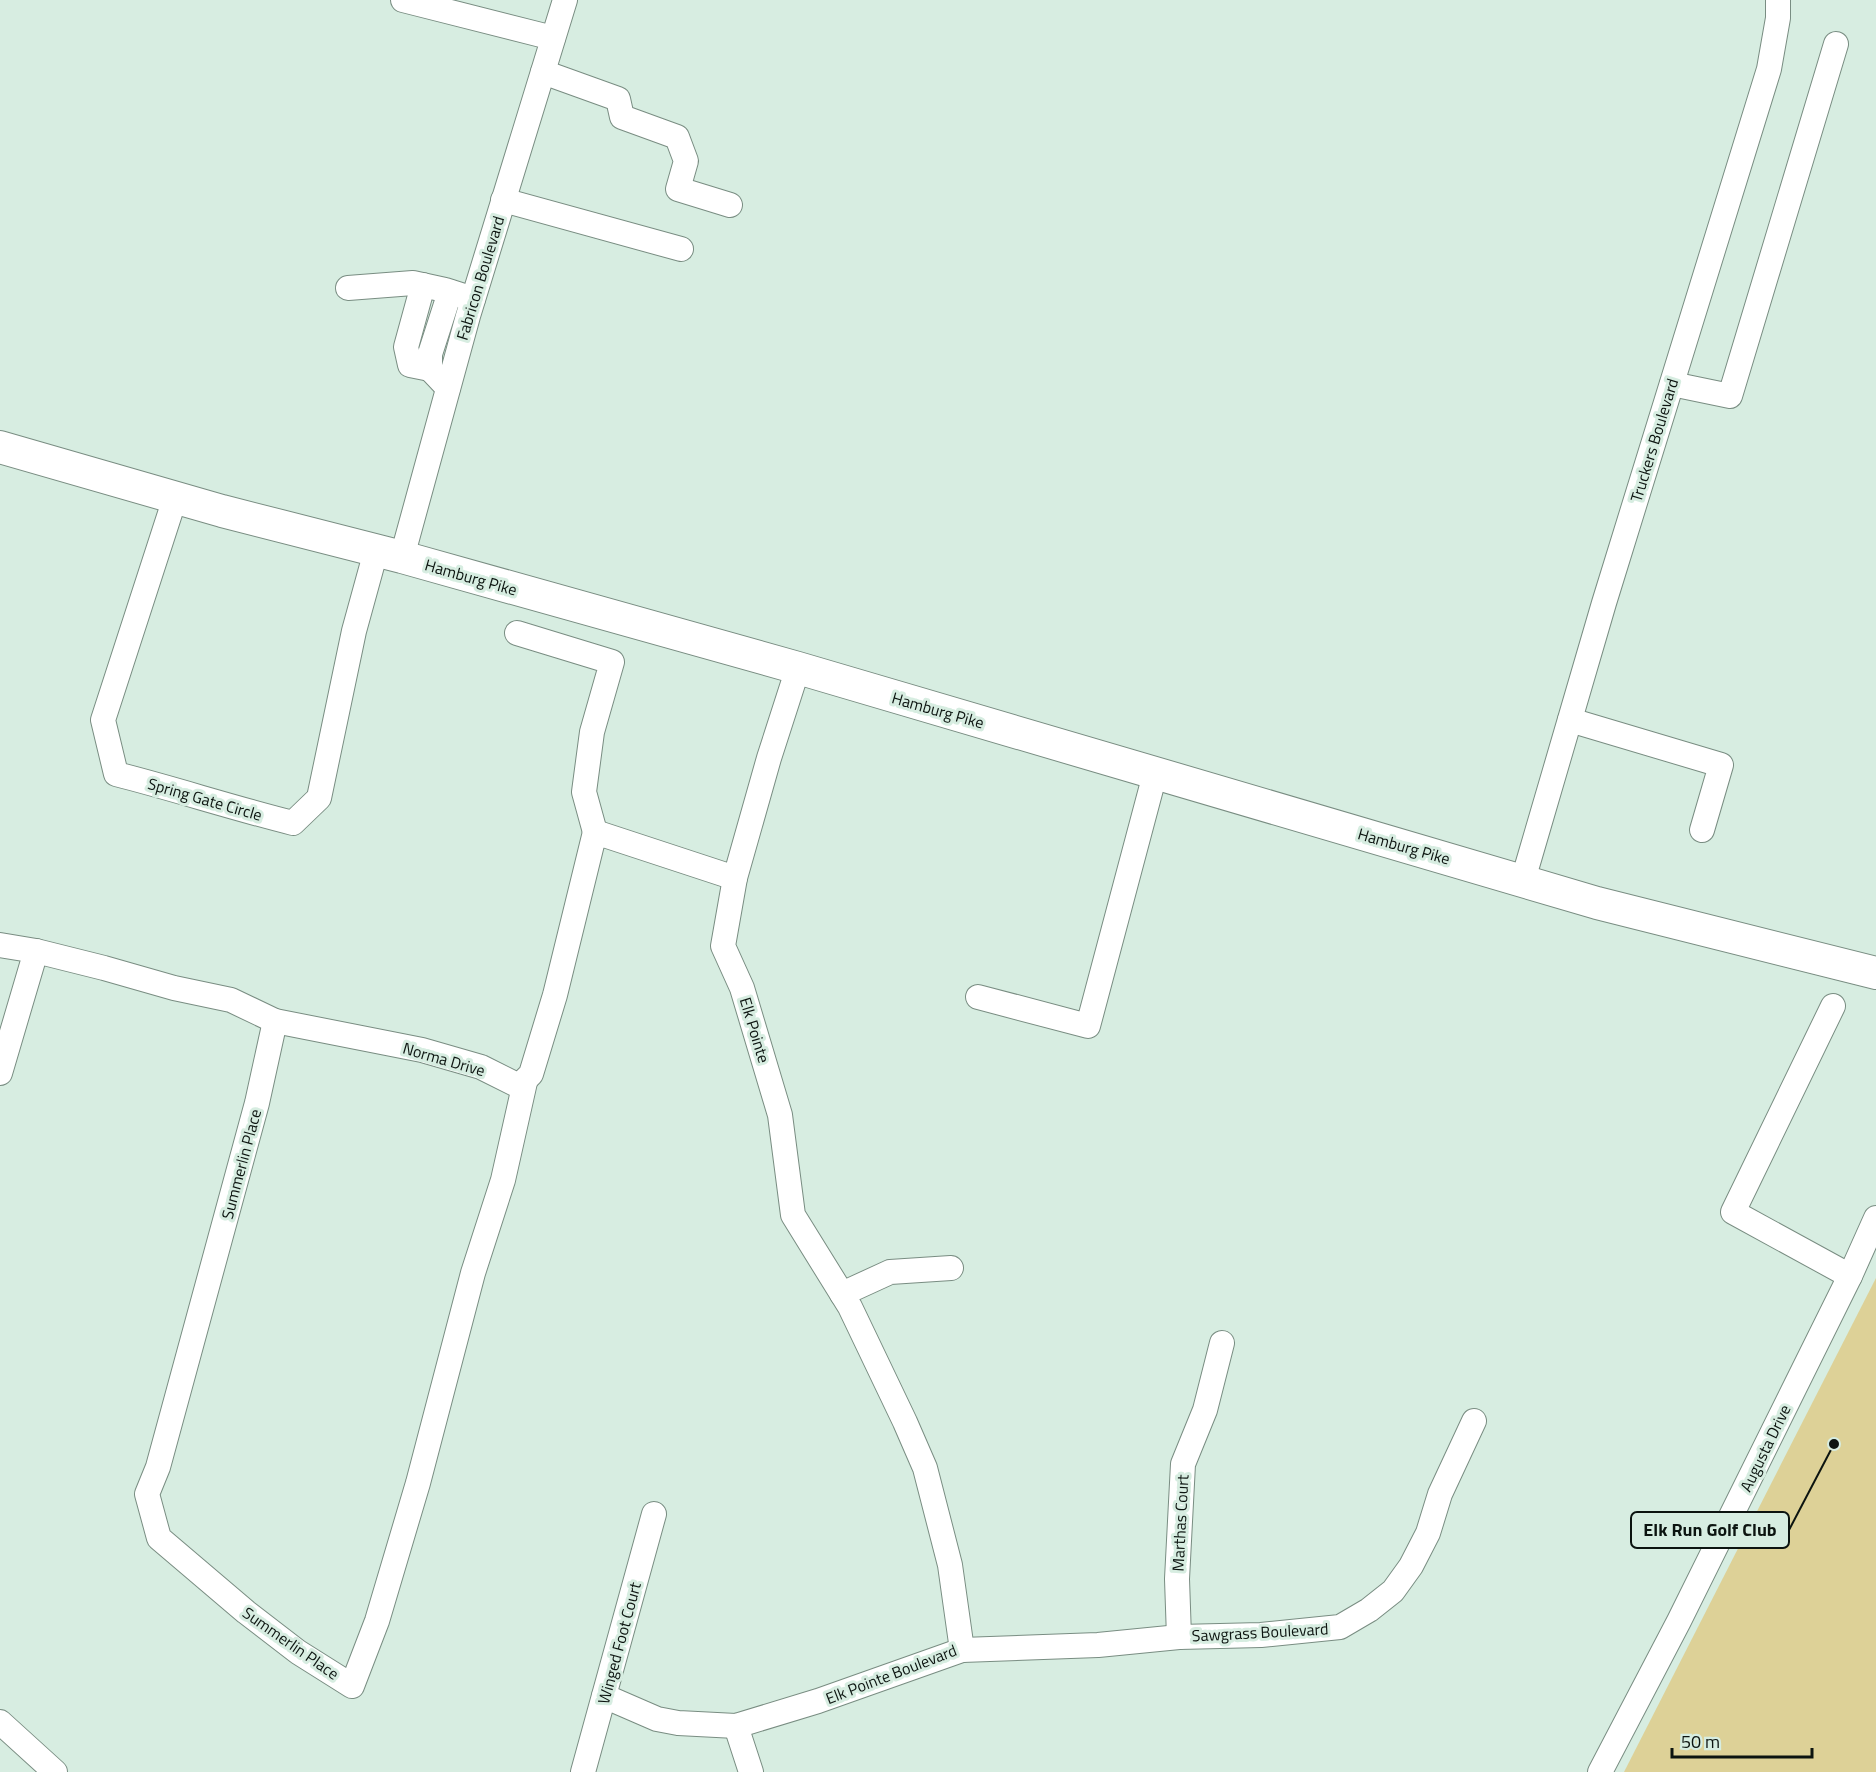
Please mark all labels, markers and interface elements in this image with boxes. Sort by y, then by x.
street label: Fabricon Boulevard [450,213,510,343]
street label: Truckers Boulevard [1624,375,1684,505]
street label: Hamburg Pike [422,552,520,602]
street label: Hamburg Pike [889,685,987,735]
street label: Spring Gate Circle [145,771,265,827]
street label: Hamburg Pike [1355,821,1453,871]
street label: Elk Pointe [734,994,776,1066]
street label: Norma Drive [400,1036,488,1082]
street label: Summerlin Place [215,1106,267,1222]
street label: Augusta Drive [1734,1400,1796,1496]
street label: Marthas Court [1165,1474,1195,1572]
callout: Elk Run Golf Club [1631,1512,1789,1548]
text: Elk Run Golf Club [1643,1516,1777,1543]
street label: Winged Foot Court [591,1579,647,1707]
street label: Summerlin Place [238,1601,344,1685]
street label: Sawgrass Boulevard [1191,1616,1329,1648]
street label: Elk Pointe Boulevard [822,1638,960,1710]
scale bar [1672,1721,1812,1759]
text: 50 m [1681,1728,1720,1755]

